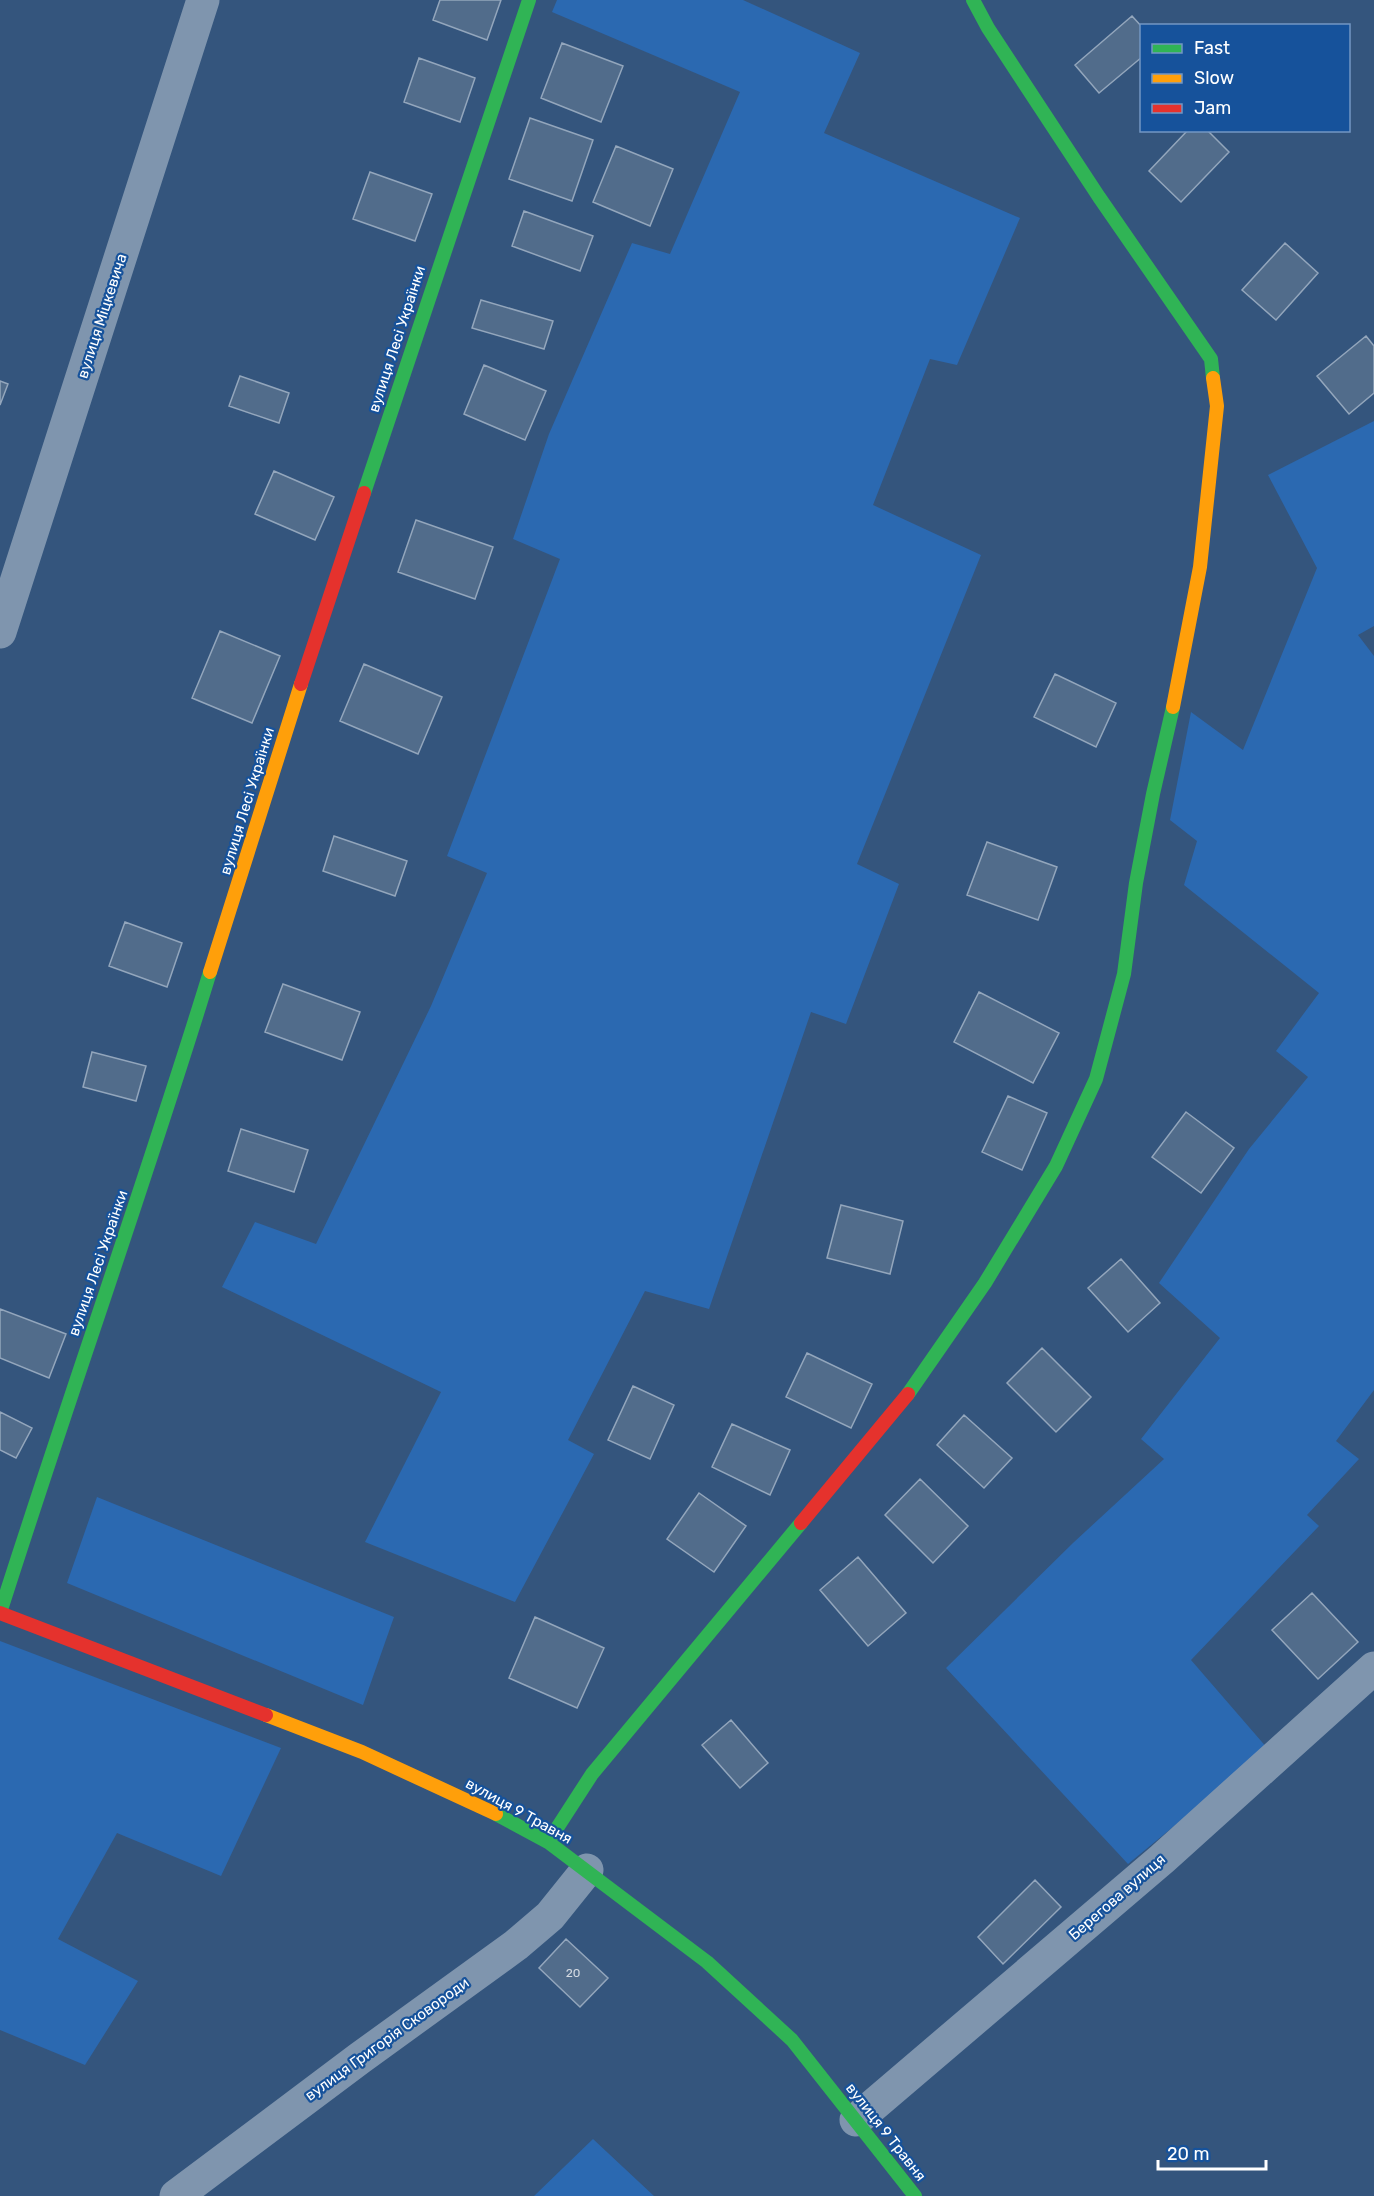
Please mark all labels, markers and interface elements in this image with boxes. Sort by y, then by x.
legend [1140,24,1350,132]
text: Fast [1194,37,1230,59]
text: Slow [1194,67,1234,89]
text: Jam [1194,97,1231,119]
street label: вулиця Міцкевича [73,251,131,381]
street label: вулиця Лесі Українки [365,263,429,415]
street label: вулиця Лесі Українки [216,725,278,877]
street label: вулиця Лесі Українки [65,1188,131,1338]
street label: вулиця 9 Травня [462,1774,576,1848]
street label: Берегова вулиця [1065,1850,1169,1944]
house number: 20 [566,1966,580,1980]
street label: вулиця Григорія Сковороди [302,1974,472,2104]
street label: вулиця 9 Травня [842,2079,930,2185]
scale bar [1158,2133,1266,2171]
text: 20 m [1167,2143,1209,2165]

